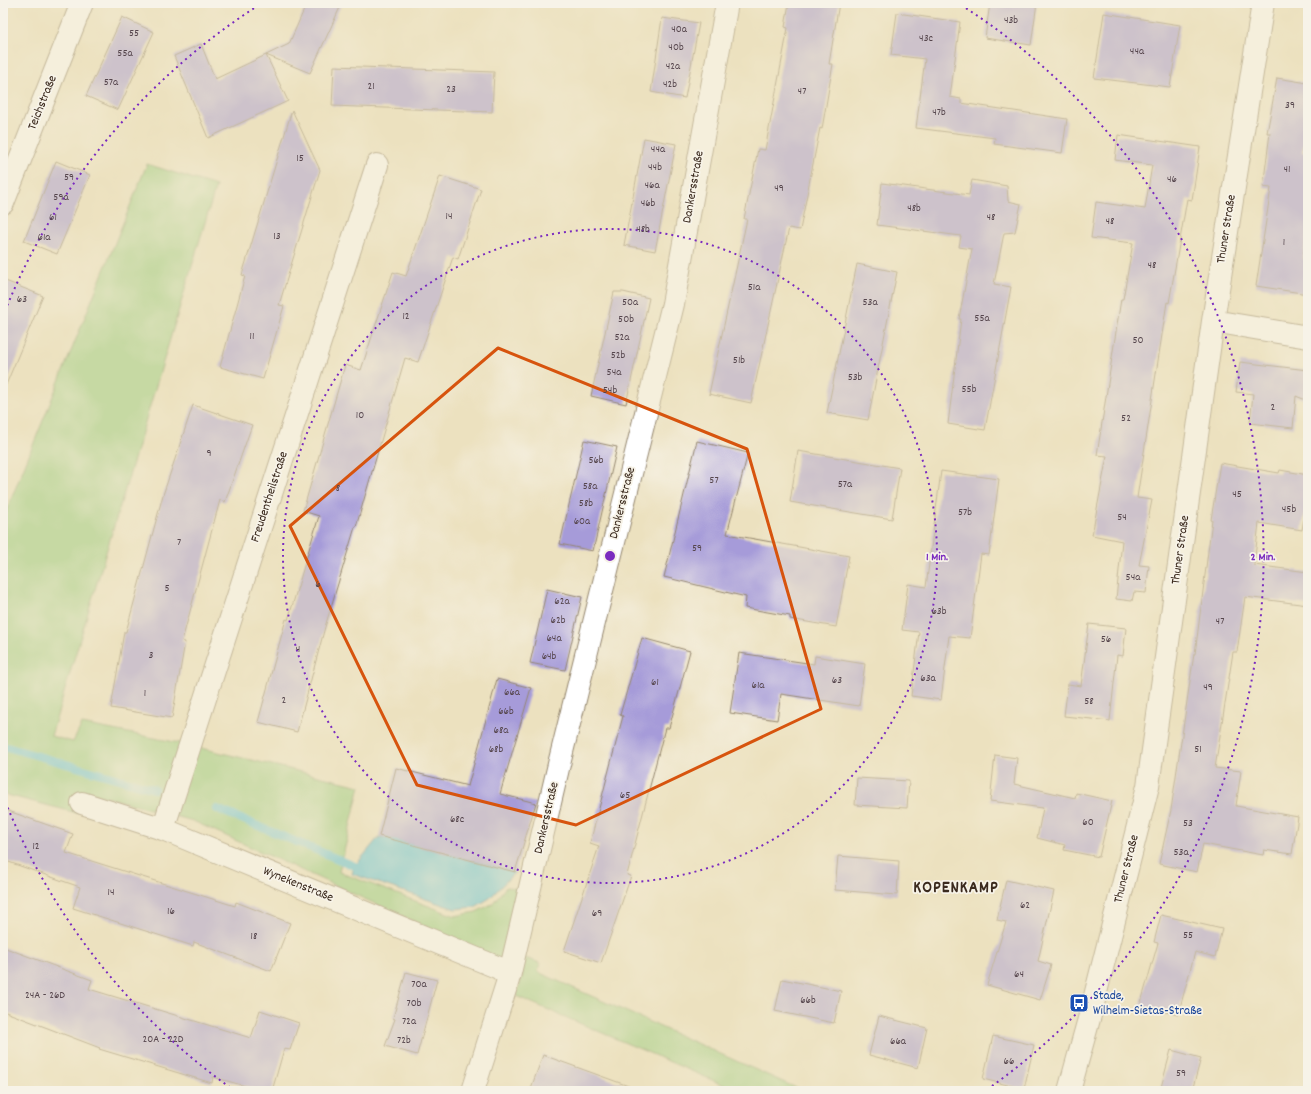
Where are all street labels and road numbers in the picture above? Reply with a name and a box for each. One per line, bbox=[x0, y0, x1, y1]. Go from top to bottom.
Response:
street label: Teichstraße bbox=[23, 73, 63, 133]
street label: Dankersstraße bbox=[678, 149, 710, 225]
street label: Thuner Straße bbox=[1212, 193, 1242, 265]
street label: Freudentheilstraße bbox=[246, 449, 294, 545]
street label: Dankersstraße bbox=[605, 465, 641, 541]
street label: Thuner Straße bbox=[1167, 514, 1195, 586]
street label: Dankersstraße bbox=[530, 780, 565, 856]
street label: Thuner Straße bbox=[1109, 833, 1145, 905]
street label: Wynekenstraße bbox=[260, 862, 336, 908]

